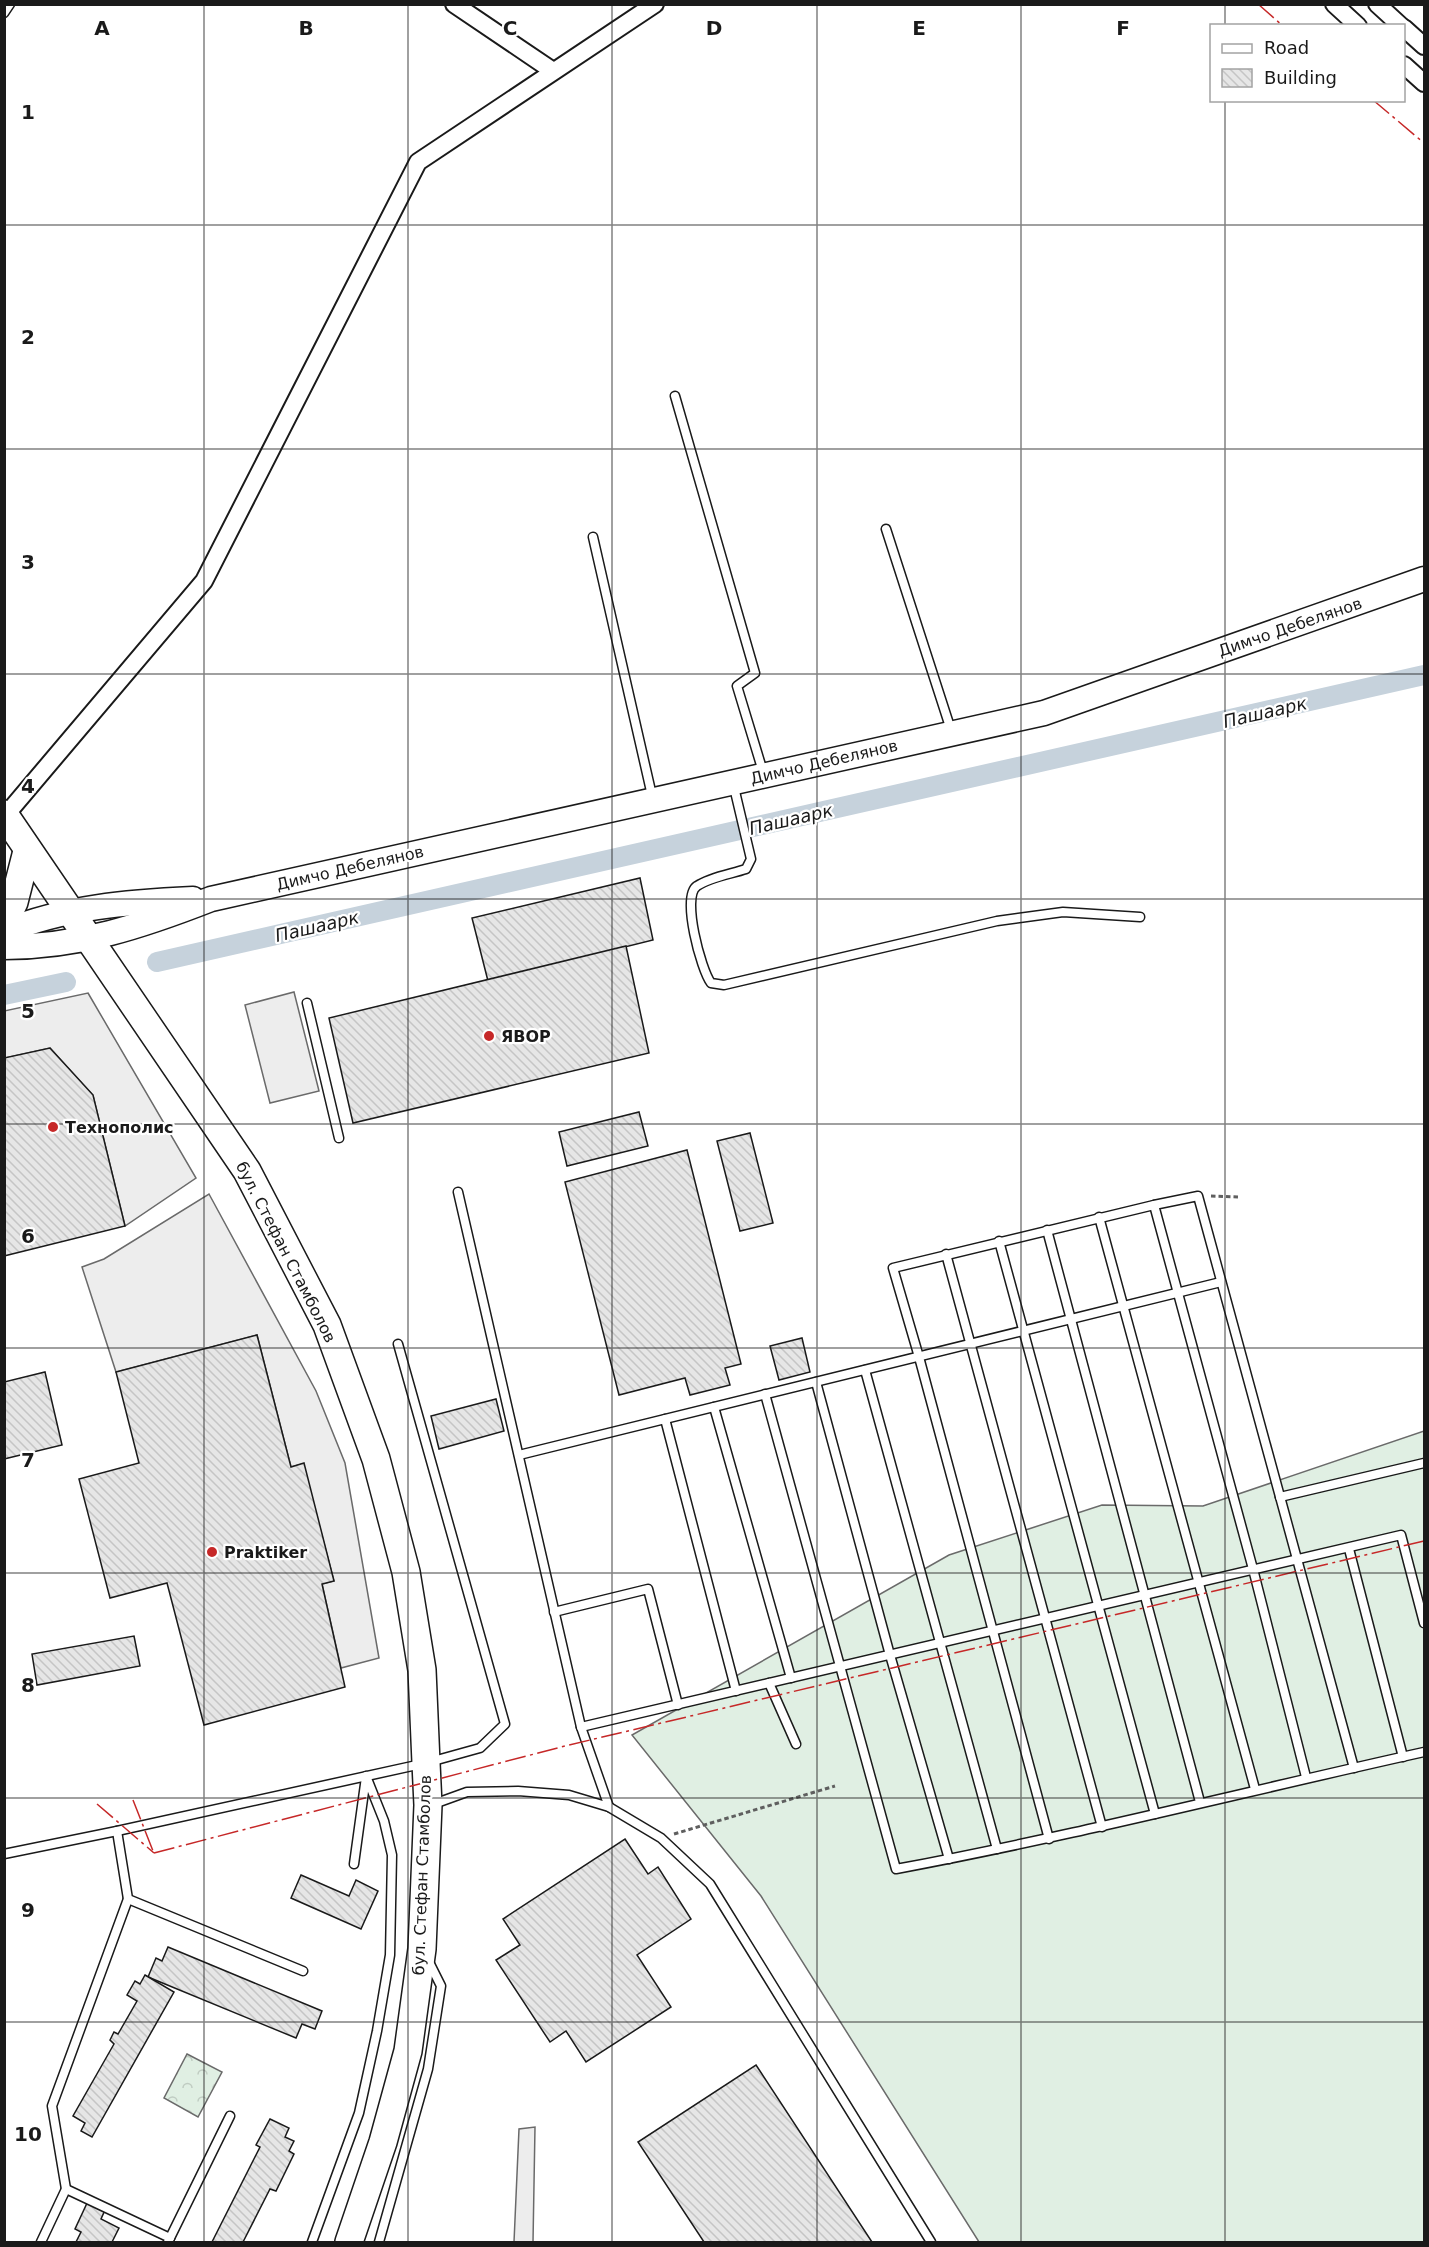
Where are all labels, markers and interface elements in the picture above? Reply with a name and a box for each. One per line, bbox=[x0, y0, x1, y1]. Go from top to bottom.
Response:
text: A bbox=[94, 16, 110, 40]
text: B bbox=[298, 16, 314, 40]
text: C bbox=[503, 16, 517, 40]
text: D bbox=[706, 16, 722, 40]
text: E bbox=[912, 16, 926, 40]
text: F bbox=[1116, 16, 1130, 40]
legend bbox=[1210, 24, 1405, 102]
text: Road bbox=[1264, 37, 1309, 58]
text: Building bbox=[1264, 67, 1337, 88]
text: 1 bbox=[21, 100, 35, 124]
text: 2 bbox=[21, 325, 35, 349]
text: 3 bbox=[21, 550, 35, 574]
street label: Димчо Дебелянов bbox=[1216, 593, 1364, 661]
water label: Пашаарк bbox=[1221, 692, 1309, 732]
street label: Димчо Дебелянов bbox=[748, 736, 900, 788]
text: 4 bbox=[21, 774, 35, 798]
water label: Пашаарк bbox=[747, 799, 835, 839]
street label: Димчо Дебелянов bbox=[274, 842, 426, 894]
water label: Пашаарк bbox=[273, 906, 361, 946]
text: 5 bbox=[21, 999, 35, 1023]
place label: ЯВОР bbox=[501, 1027, 551, 1046]
marker: ЯВОР bbox=[482, 1029, 496, 1043]
place label: Технополис bbox=[65, 1118, 174, 1137]
marker: Технополис bbox=[46, 1120, 60, 1134]
street label: бул. Стефан Стамболов bbox=[232, 1158, 340, 1346]
text: 6 bbox=[21, 1224, 35, 1248]
text: 7 bbox=[21, 1448, 35, 1472]
place label: Praktiker bbox=[224, 1543, 307, 1562]
marker: Praktiker bbox=[205, 1545, 219, 1559]
text: 8 bbox=[21, 1673, 35, 1697]
street label: бул. Стефан Стамболов bbox=[409, 1774, 435, 1976]
text: 9 bbox=[21, 1898, 35, 1922]
text: 10 bbox=[14, 2122, 42, 2146]

